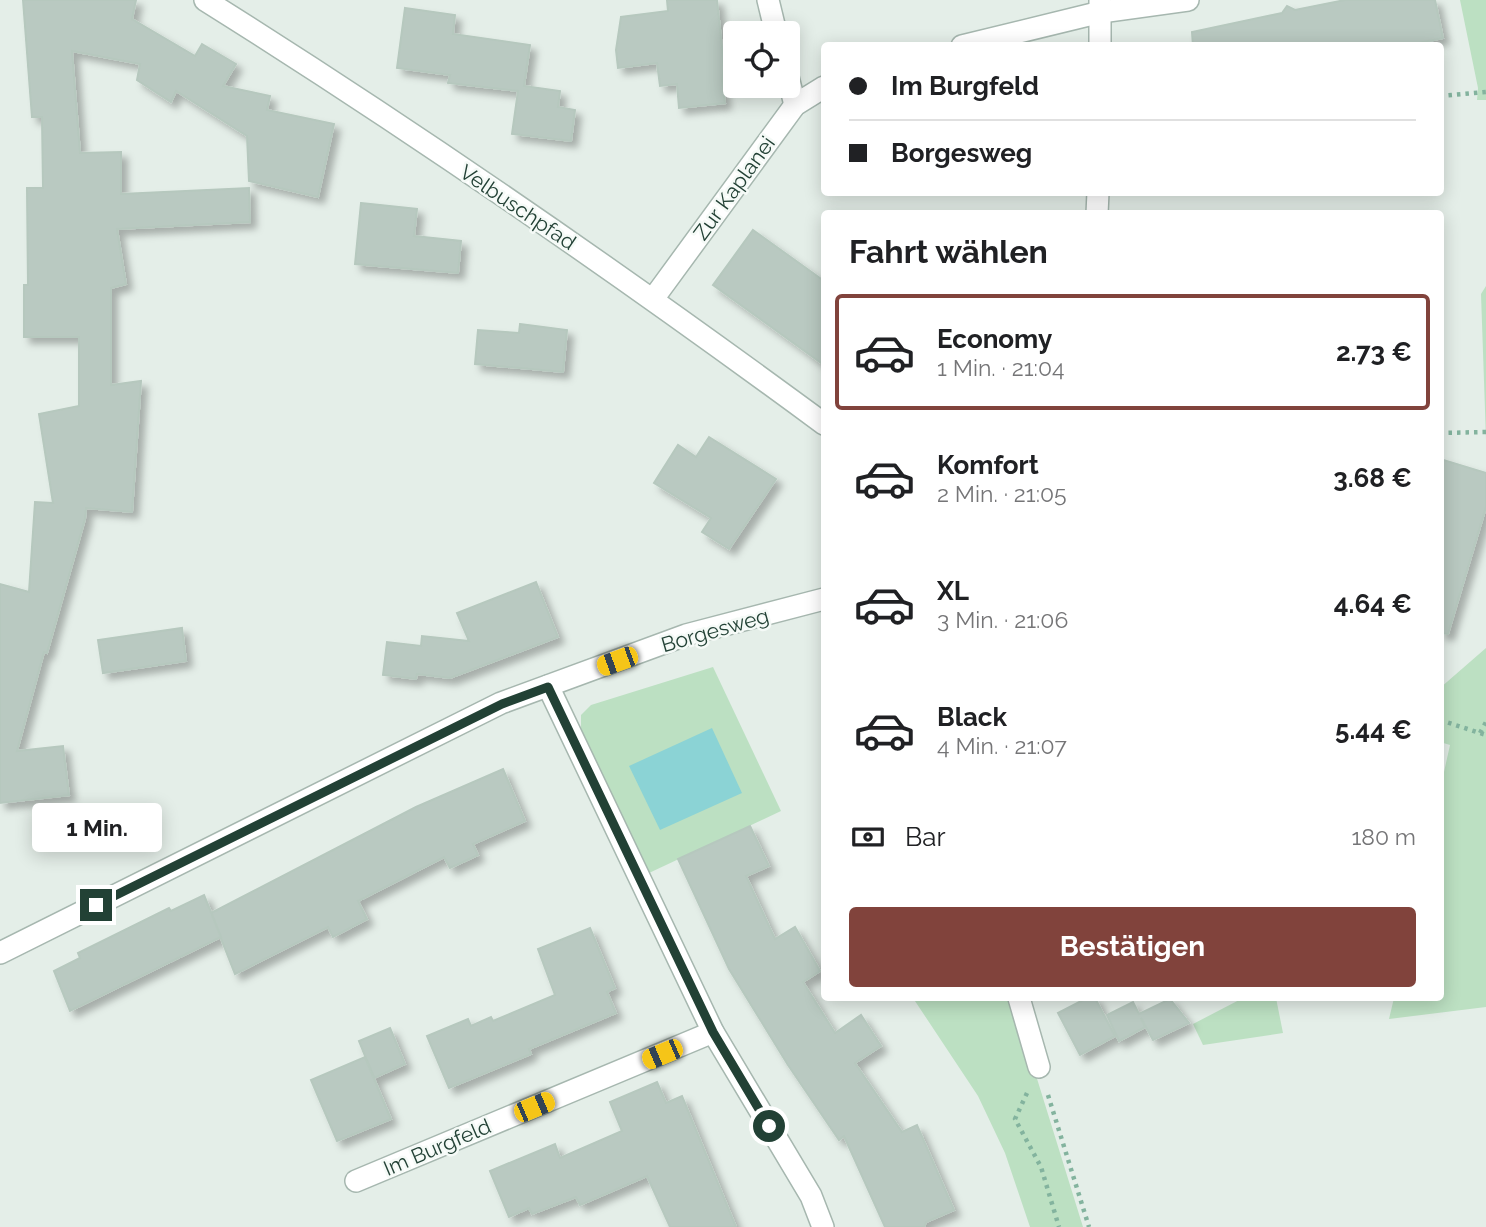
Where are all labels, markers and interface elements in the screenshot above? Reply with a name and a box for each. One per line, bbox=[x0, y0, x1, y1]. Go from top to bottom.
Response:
map controls bbox=[723, 21, 800, 98]
button: locate bbox=[723, 21, 800, 98]
text: Im Burgfeld bbox=[891, 71, 1039, 101]
street label: Zur Kaplanei bbox=[688, 131, 780, 245]
text: Borgesweg bbox=[891, 138, 1032, 168]
street label: Velbuschpfad bbox=[455, 159, 581, 255]
text: Fahrt wählen bbox=[849, 233, 1048, 270]
icon: car bbox=[853, 321, 916, 384]
text: Economy bbox=[937, 324, 1052, 354]
text: 2.73 € bbox=[1336, 337, 1412, 367]
text: 1 Min. · 21:04 bbox=[937, 354, 1065, 381]
icon: car bbox=[853, 447, 916, 510]
text: Komfort bbox=[937, 450, 1039, 480]
text: 3.68 € bbox=[1333, 463, 1412, 493]
text: 2 Min. · 21:05 bbox=[937, 480, 1067, 507]
icon: car bbox=[853, 573, 916, 636]
text: XL bbox=[937, 576, 969, 606]
text: 4.64 € bbox=[1334, 589, 1412, 619]
street label: Borgesweg bbox=[658, 603, 772, 657]
text: 3 Min. · 21:06 bbox=[937, 606, 1068, 633]
car bbox=[594, 644, 641, 678]
icon: car bbox=[853, 699, 916, 762]
text: Black bbox=[937, 702, 1007, 732]
text: 5.44 € bbox=[1335, 715, 1412, 745]
text: 4 Min. · 21:07 bbox=[937, 732, 1067, 759]
callout: 1 Min. bbox=[31, 804, 161, 852]
text: 1 Min. bbox=[66, 814, 128, 841]
icon: cash bbox=[849, 818, 887, 856]
text: Bar bbox=[905, 822, 946, 852]
text: 180 m bbox=[1351, 823, 1416, 850]
route end bbox=[80, 889, 112, 921]
button: Bestätigen bbox=[849, 907, 1416, 987]
car bbox=[639, 1036, 686, 1072]
car bbox=[511, 1089, 558, 1125]
route start bbox=[753, 1110, 785, 1142]
street label: Im Burgfeld bbox=[380, 1113, 494, 1181]

